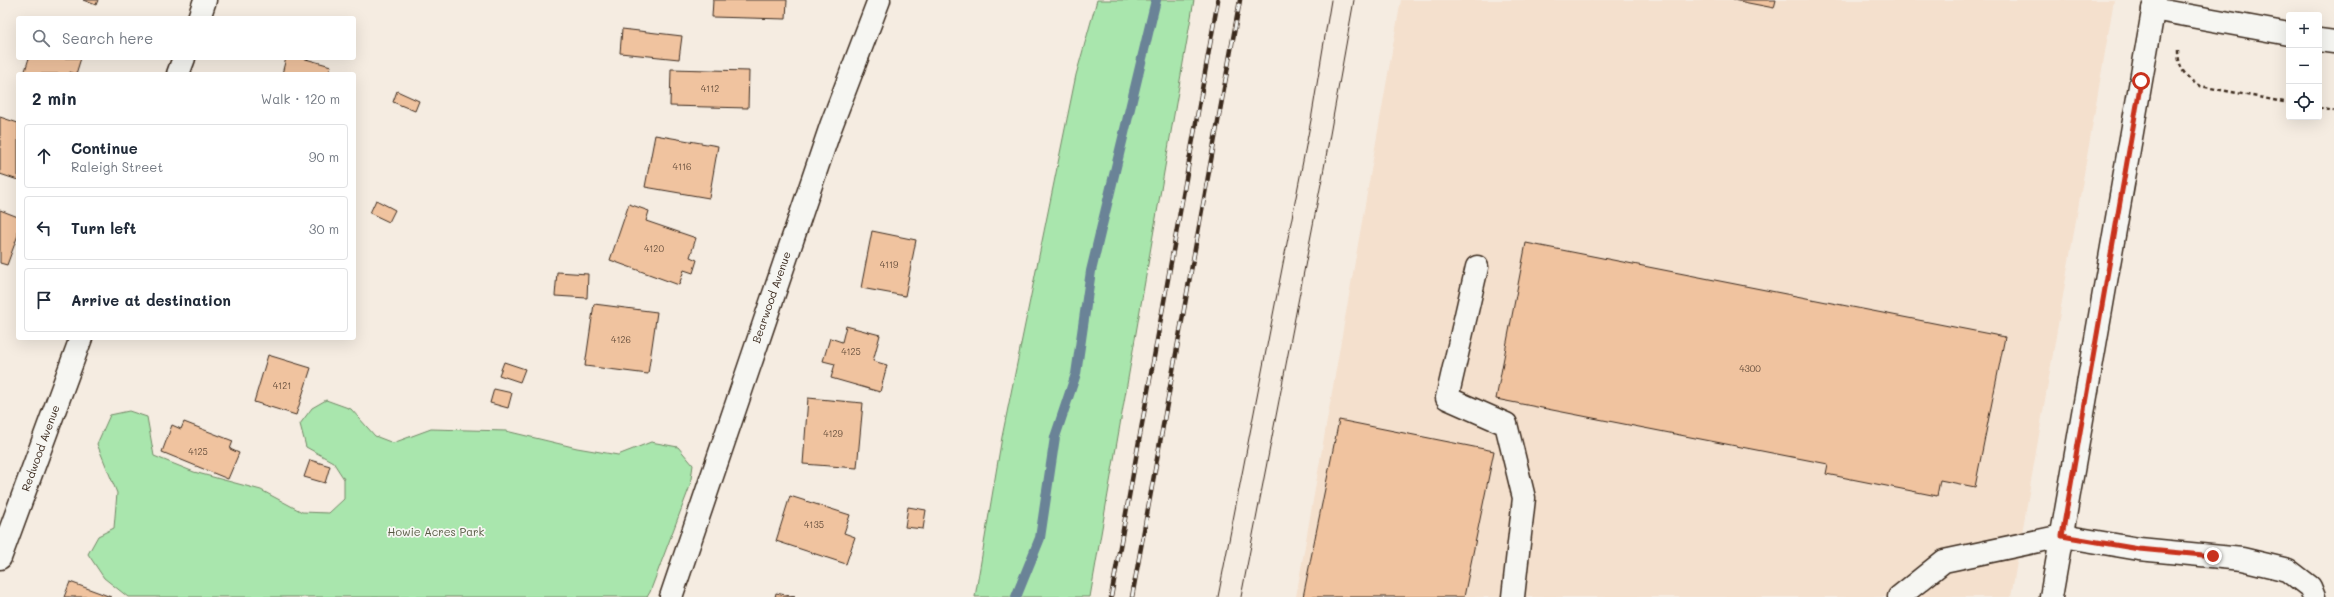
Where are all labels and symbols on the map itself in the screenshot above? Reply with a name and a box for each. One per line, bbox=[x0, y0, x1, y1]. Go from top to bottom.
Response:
route start bbox=[2132, 72, 2150, 90]
house number: 4112 bbox=[701, 83, 719, 94]
house number: 4116 bbox=[673, 161, 691, 172]
house number: 4120 bbox=[644, 243, 664, 254]
street label: Bearwood Avenue bbox=[748, 249, 794, 345]
house number: 4119 bbox=[880, 259, 899, 270]
house number: 4126 bbox=[611, 334, 631, 345]
house number: 4125 bbox=[841, 346, 861, 357]
house number: 4300 bbox=[1739, 363, 1761, 374]
house number: 4121 bbox=[273, 380, 291, 391]
street label: Redwood Avenue bbox=[17, 403, 63, 493]
house number: 4129 bbox=[823, 428, 843, 439]
house number: 4125 bbox=[188, 446, 208, 457]
house number: 4135 bbox=[804, 519, 824, 530]
park label: Howie Acres Park bbox=[388, 524, 485, 539]
route end bbox=[2204, 547, 2222, 565]

